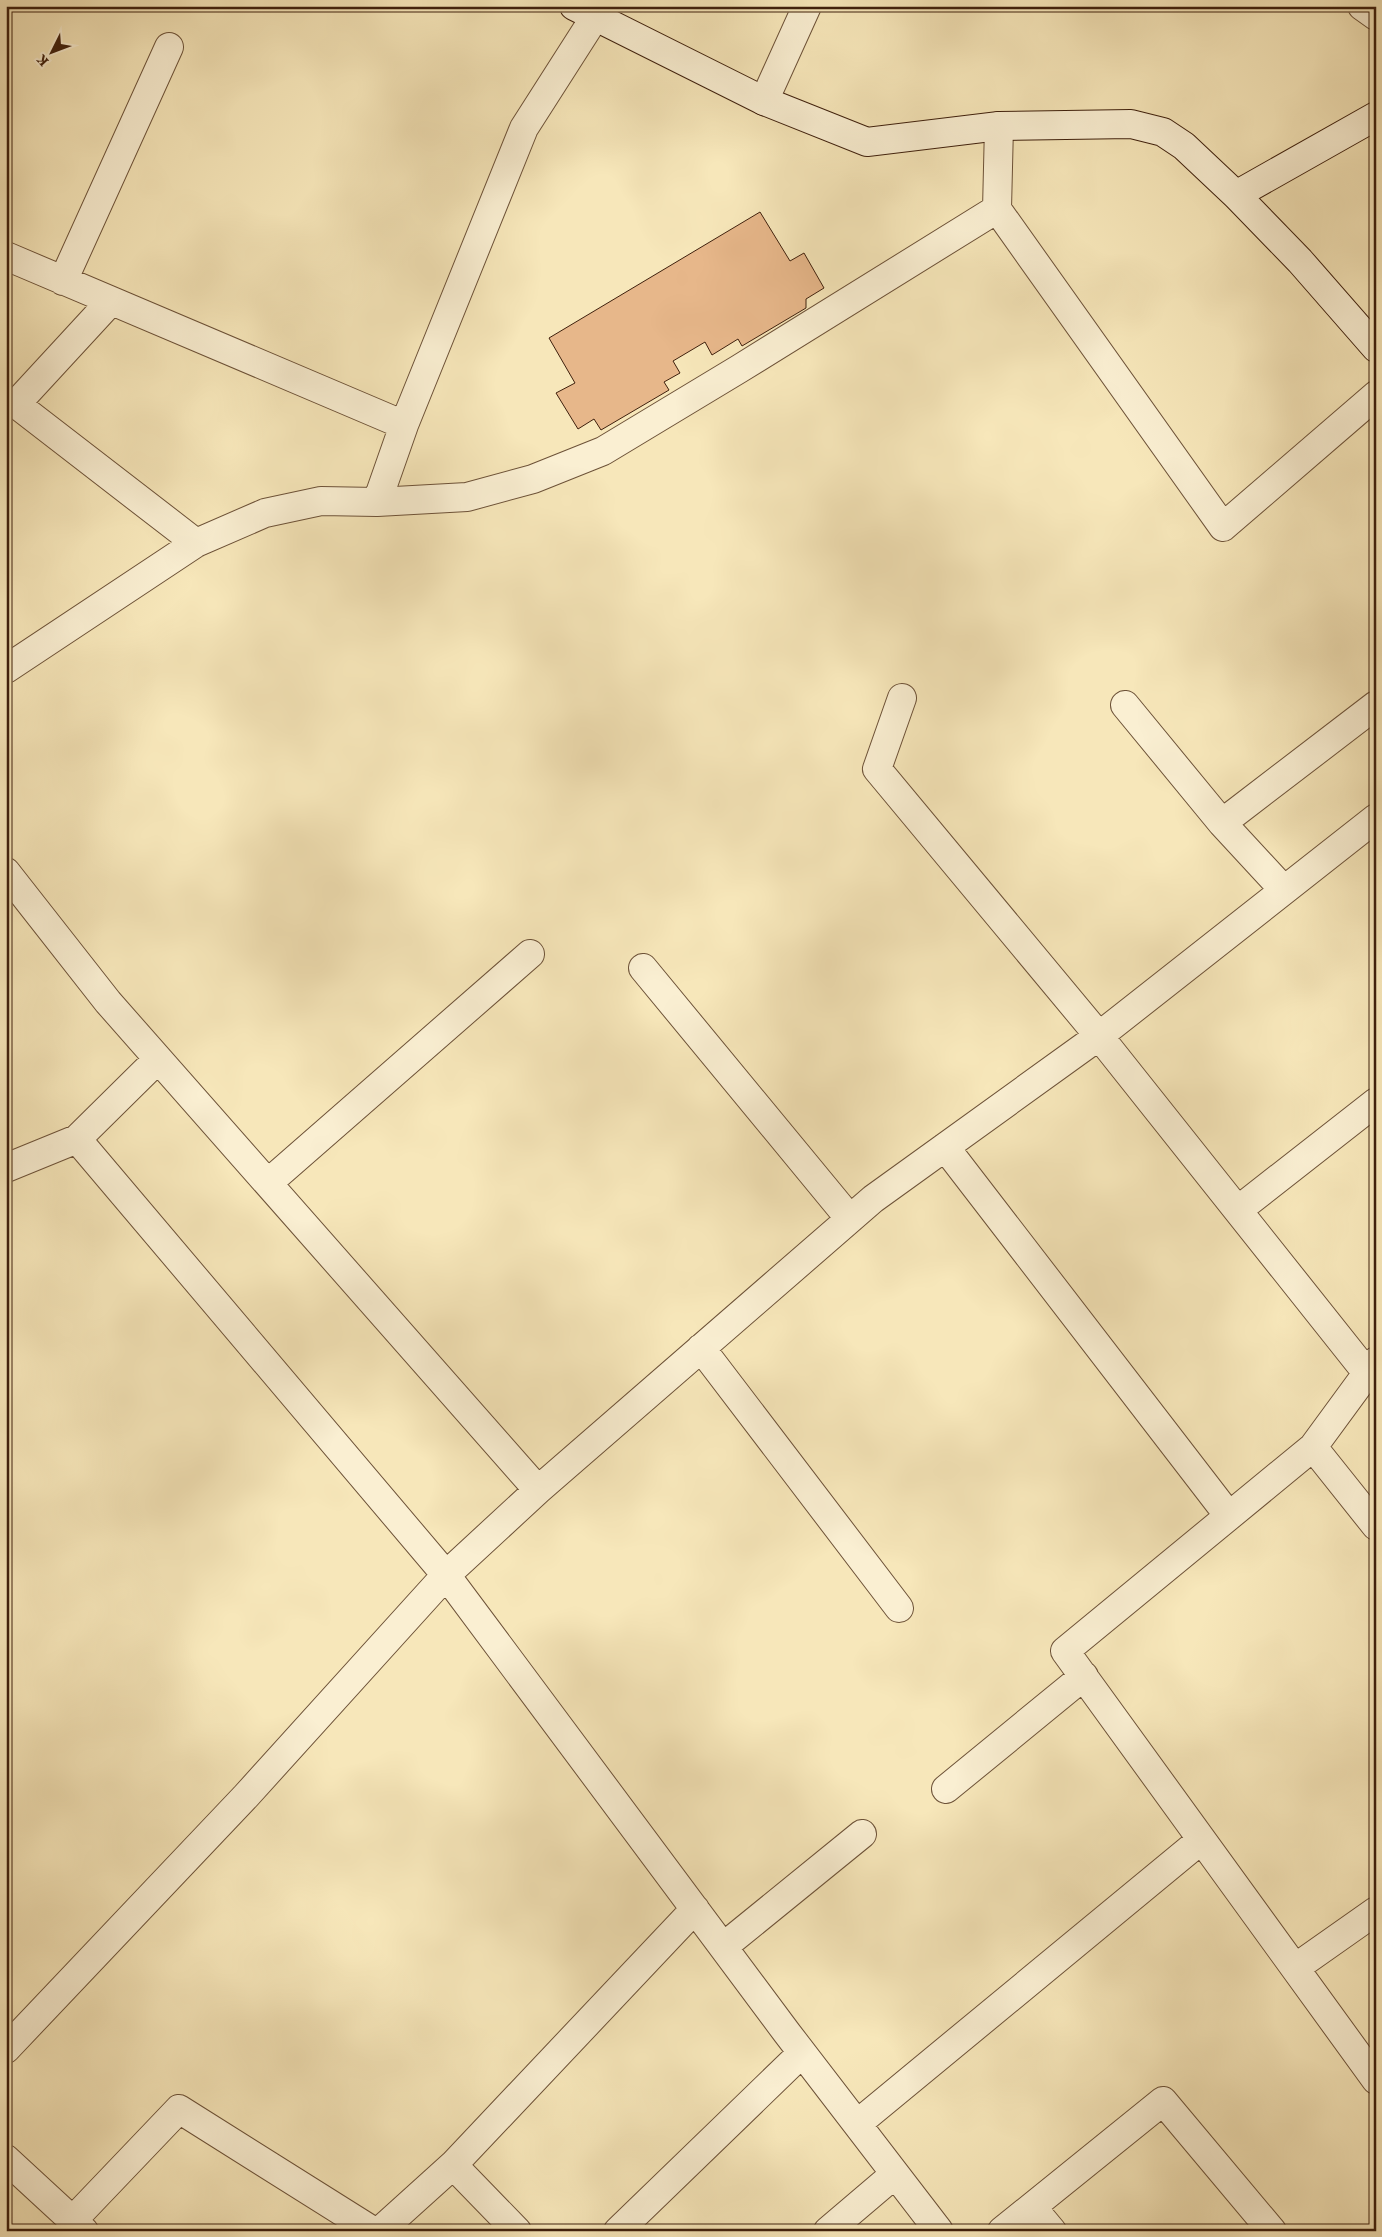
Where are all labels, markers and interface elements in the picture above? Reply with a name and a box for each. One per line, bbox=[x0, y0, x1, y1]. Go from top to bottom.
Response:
north arrow bbox=[28, 28, 78, 78]
text: K bbox=[33, 50, 54, 70]

